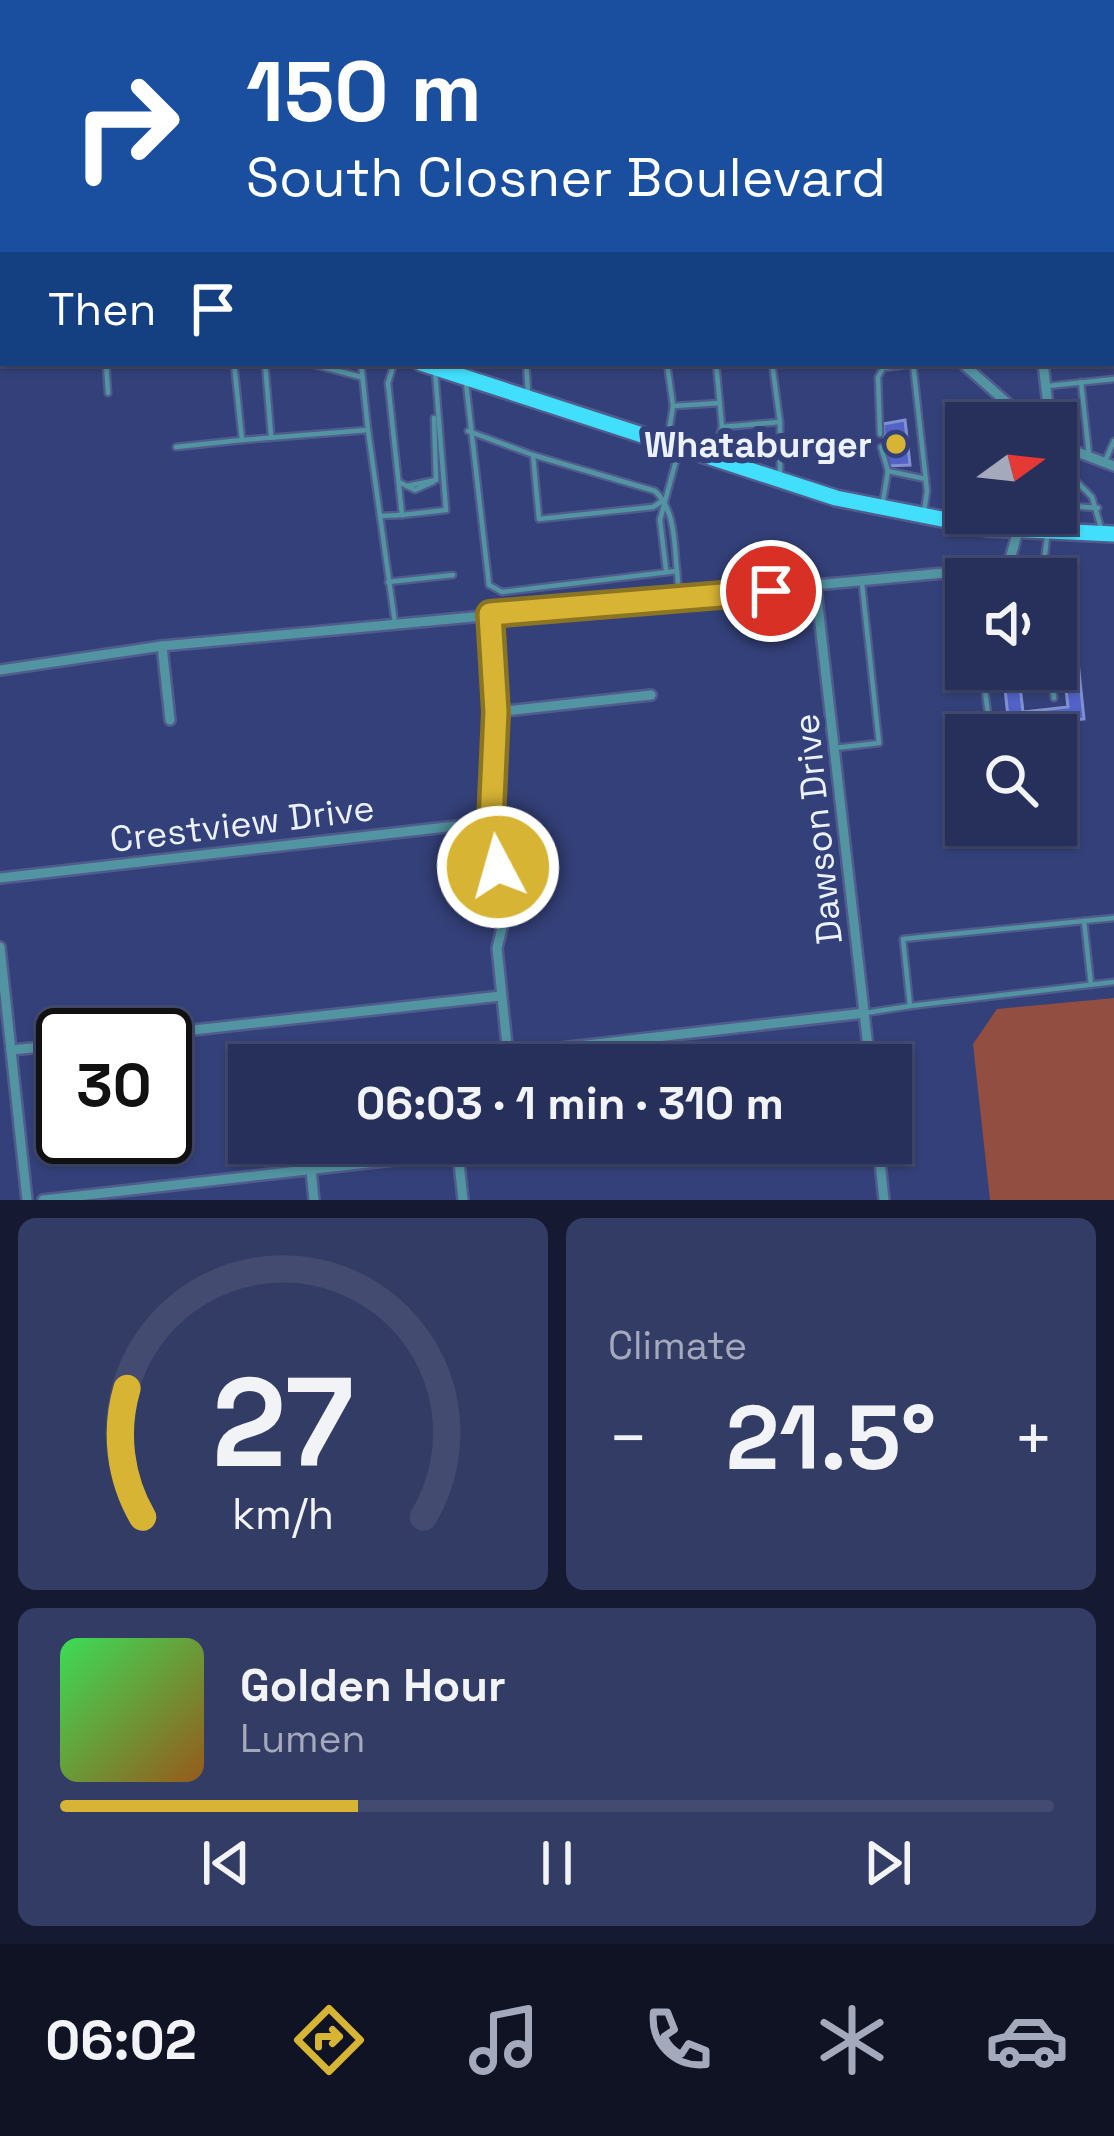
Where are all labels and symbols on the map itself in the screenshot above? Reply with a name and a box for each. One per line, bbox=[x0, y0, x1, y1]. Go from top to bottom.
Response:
north arrow bbox=[945, 402, 1077, 534]
place label: Whataburger bbox=[644, 422, 872, 468]
marker: Whataburger bbox=[883, 431, 909, 457]
pin bbox=[720, 540, 822, 642]
street label: Dawson Drive bbox=[783, 711, 853, 946]
street label: Crestview Drive bbox=[107, 785, 377, 863]
position arrow bbox=[435, 804, 561, 930]
speed limit sign: 30 bbox=[36, 1008, 192, 1164]

